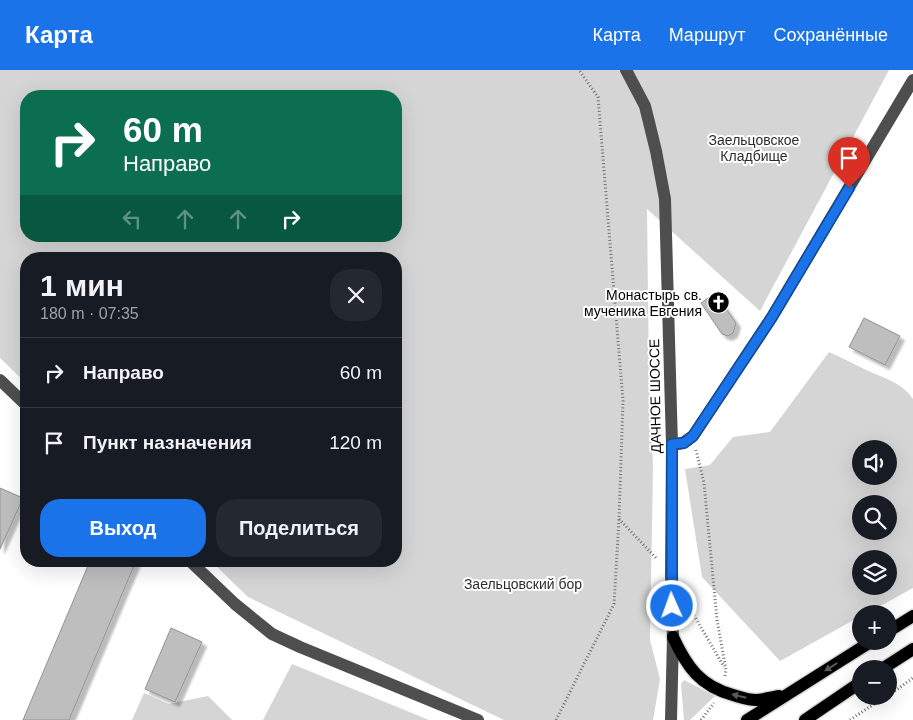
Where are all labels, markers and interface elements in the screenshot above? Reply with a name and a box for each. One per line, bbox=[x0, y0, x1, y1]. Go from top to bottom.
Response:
text: Карта bbox=[25, 21, 93, 48]
text: Карта bbox=[593, 25, 641, 45]
text: Маршрут bbox=[669, 25, 745, 45]
text: Сохранённые bbox=[773, 25, 888, 45]
icon: right bbox=[40, 110, 105, 175]
text: 60 m bbox=[123, 110, 203, 149]
park label: Заельцовское Кладбище bbox=[709, 132, 800, 164]
pin bbox=[828, 137, 870, 188]
icon: arrive bbox=[835, 144, 863, 172]
text: Направо bbox=[123, 151, 211, 176]
icon: left bbox=[118, 205, 146, 233]
icon: ahead bbox=[171, 205, 199, 233]
icon: ahead bbox=[224, 205, 252, 233]
icon: right bbox=[277, 205, 305, 233]
text: 1 мин bbox=[40, 269, 124, 302]
button: close bbox=[330, 269, 382, 321]
place label: Монастырь св. мученика Евгения bbox=[584, 287, 702, 319]
church icon: Монастырь св. мученика Евгения bbox=[706, 291, 730, 315]
text: 180 m · 07:35 bbox=[40, 305, 139, 322]
street label: ДАЧНОЕ ШОССЕ bbox=[646, 339, 664, 453]
icon: right bbox=[40, 359, 68, 387]
text: Направо bbox=[83, 362, 164, 383]
text: 60 m bbox=[340, 362, 382, 383]
icon: arrive bbox=[40, 429, 68, 457]
text: Пункт назначения bbox=[83, 432, 252, 453]
text: 120 m bbox=[329, 432, 382, 453]
map controls bbox=[852, 440, 897, 705]
button: sound bbox=[852, 440, 897, 485]
button: search bbox=[852, 495, 897, 540]
button: Выход bbox=[40, 499, 206, 557]
button: Поделиться bbox=[216, 499, 382, 557]
button: layers bbox=[852, 550, 897, 595]
park label: Заельцовский бор bbox=[464, 576, 582, 592]
position arrow bbox=[645, 579, 697, 631]
button: + bbox=[852, 605, 897, 650]
button: − bbox=[852, 660, 897, 705]
one-way arrow bbox=[824, 662, 837, 671]
one-way arrow bbox=[731, 692, 746, 700]

